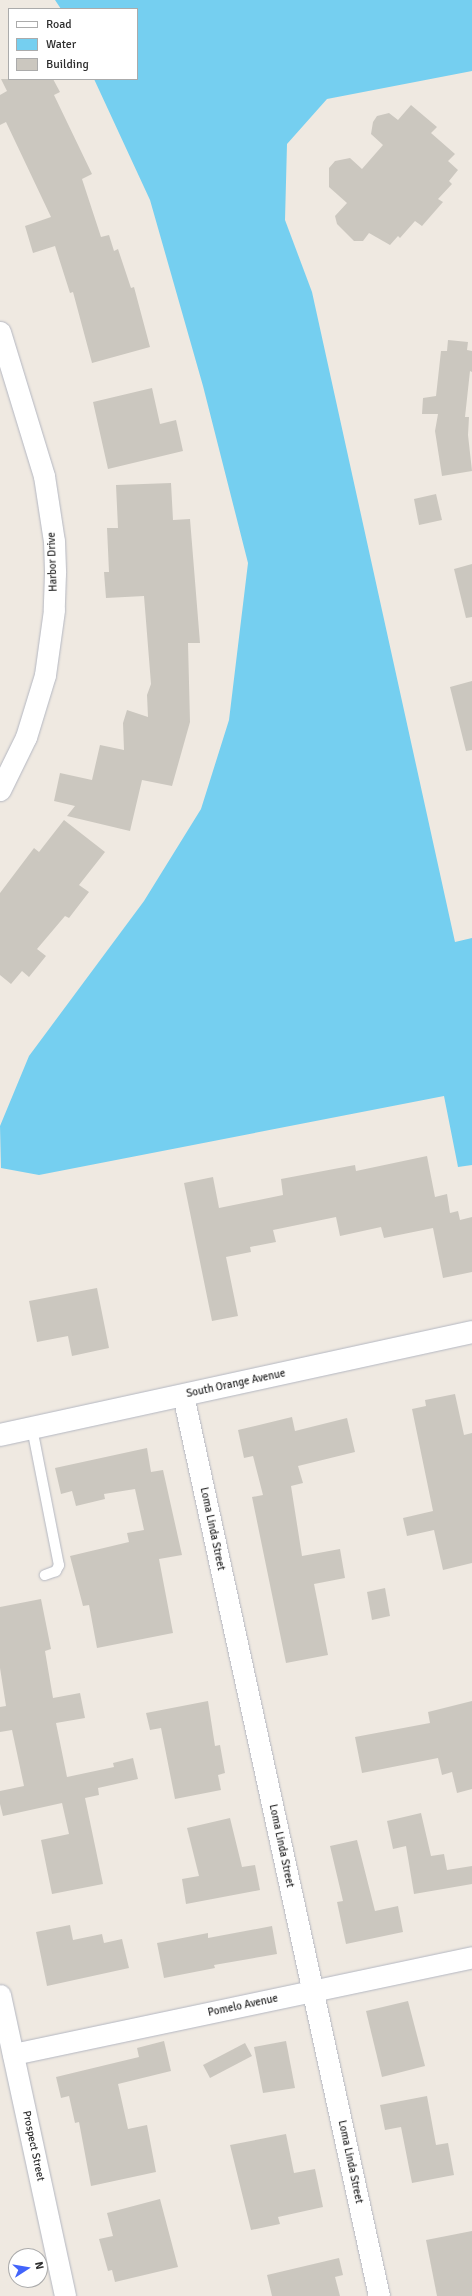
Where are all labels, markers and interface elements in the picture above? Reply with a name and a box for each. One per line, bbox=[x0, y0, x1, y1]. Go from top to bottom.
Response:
legend bbox=[8, 8, 138, 80]
text: Road bbox=[46, 17, 72, 32]
text: Water bbox=[46, 37, 76, 52]
text: Building bbox=[46, 57, 89, 72]
street label: Harbor Drive bbox=[45, 532, 61, 592]
street label: South Orange Avenue bbox=[185, 1367, 287, 1401]
street label: Loma Linda Street bbox=[197, 1486, 227, 1572]
street label: Loma Linda Street bbox=[266, 1803, 296, 1889]
street label: Pomelo Avenue bbox=[207, 1992, 279, 2020]
street label: Prospect Street bbox=[19, 2109, 47, 2183]
street label: Loma Linda Street bbox=[335, 2119, 365, 2205]
north arrow bbox=[8, 2248, 48, 2288]
text: N bbox=[32, 2261, 46, 2271]

